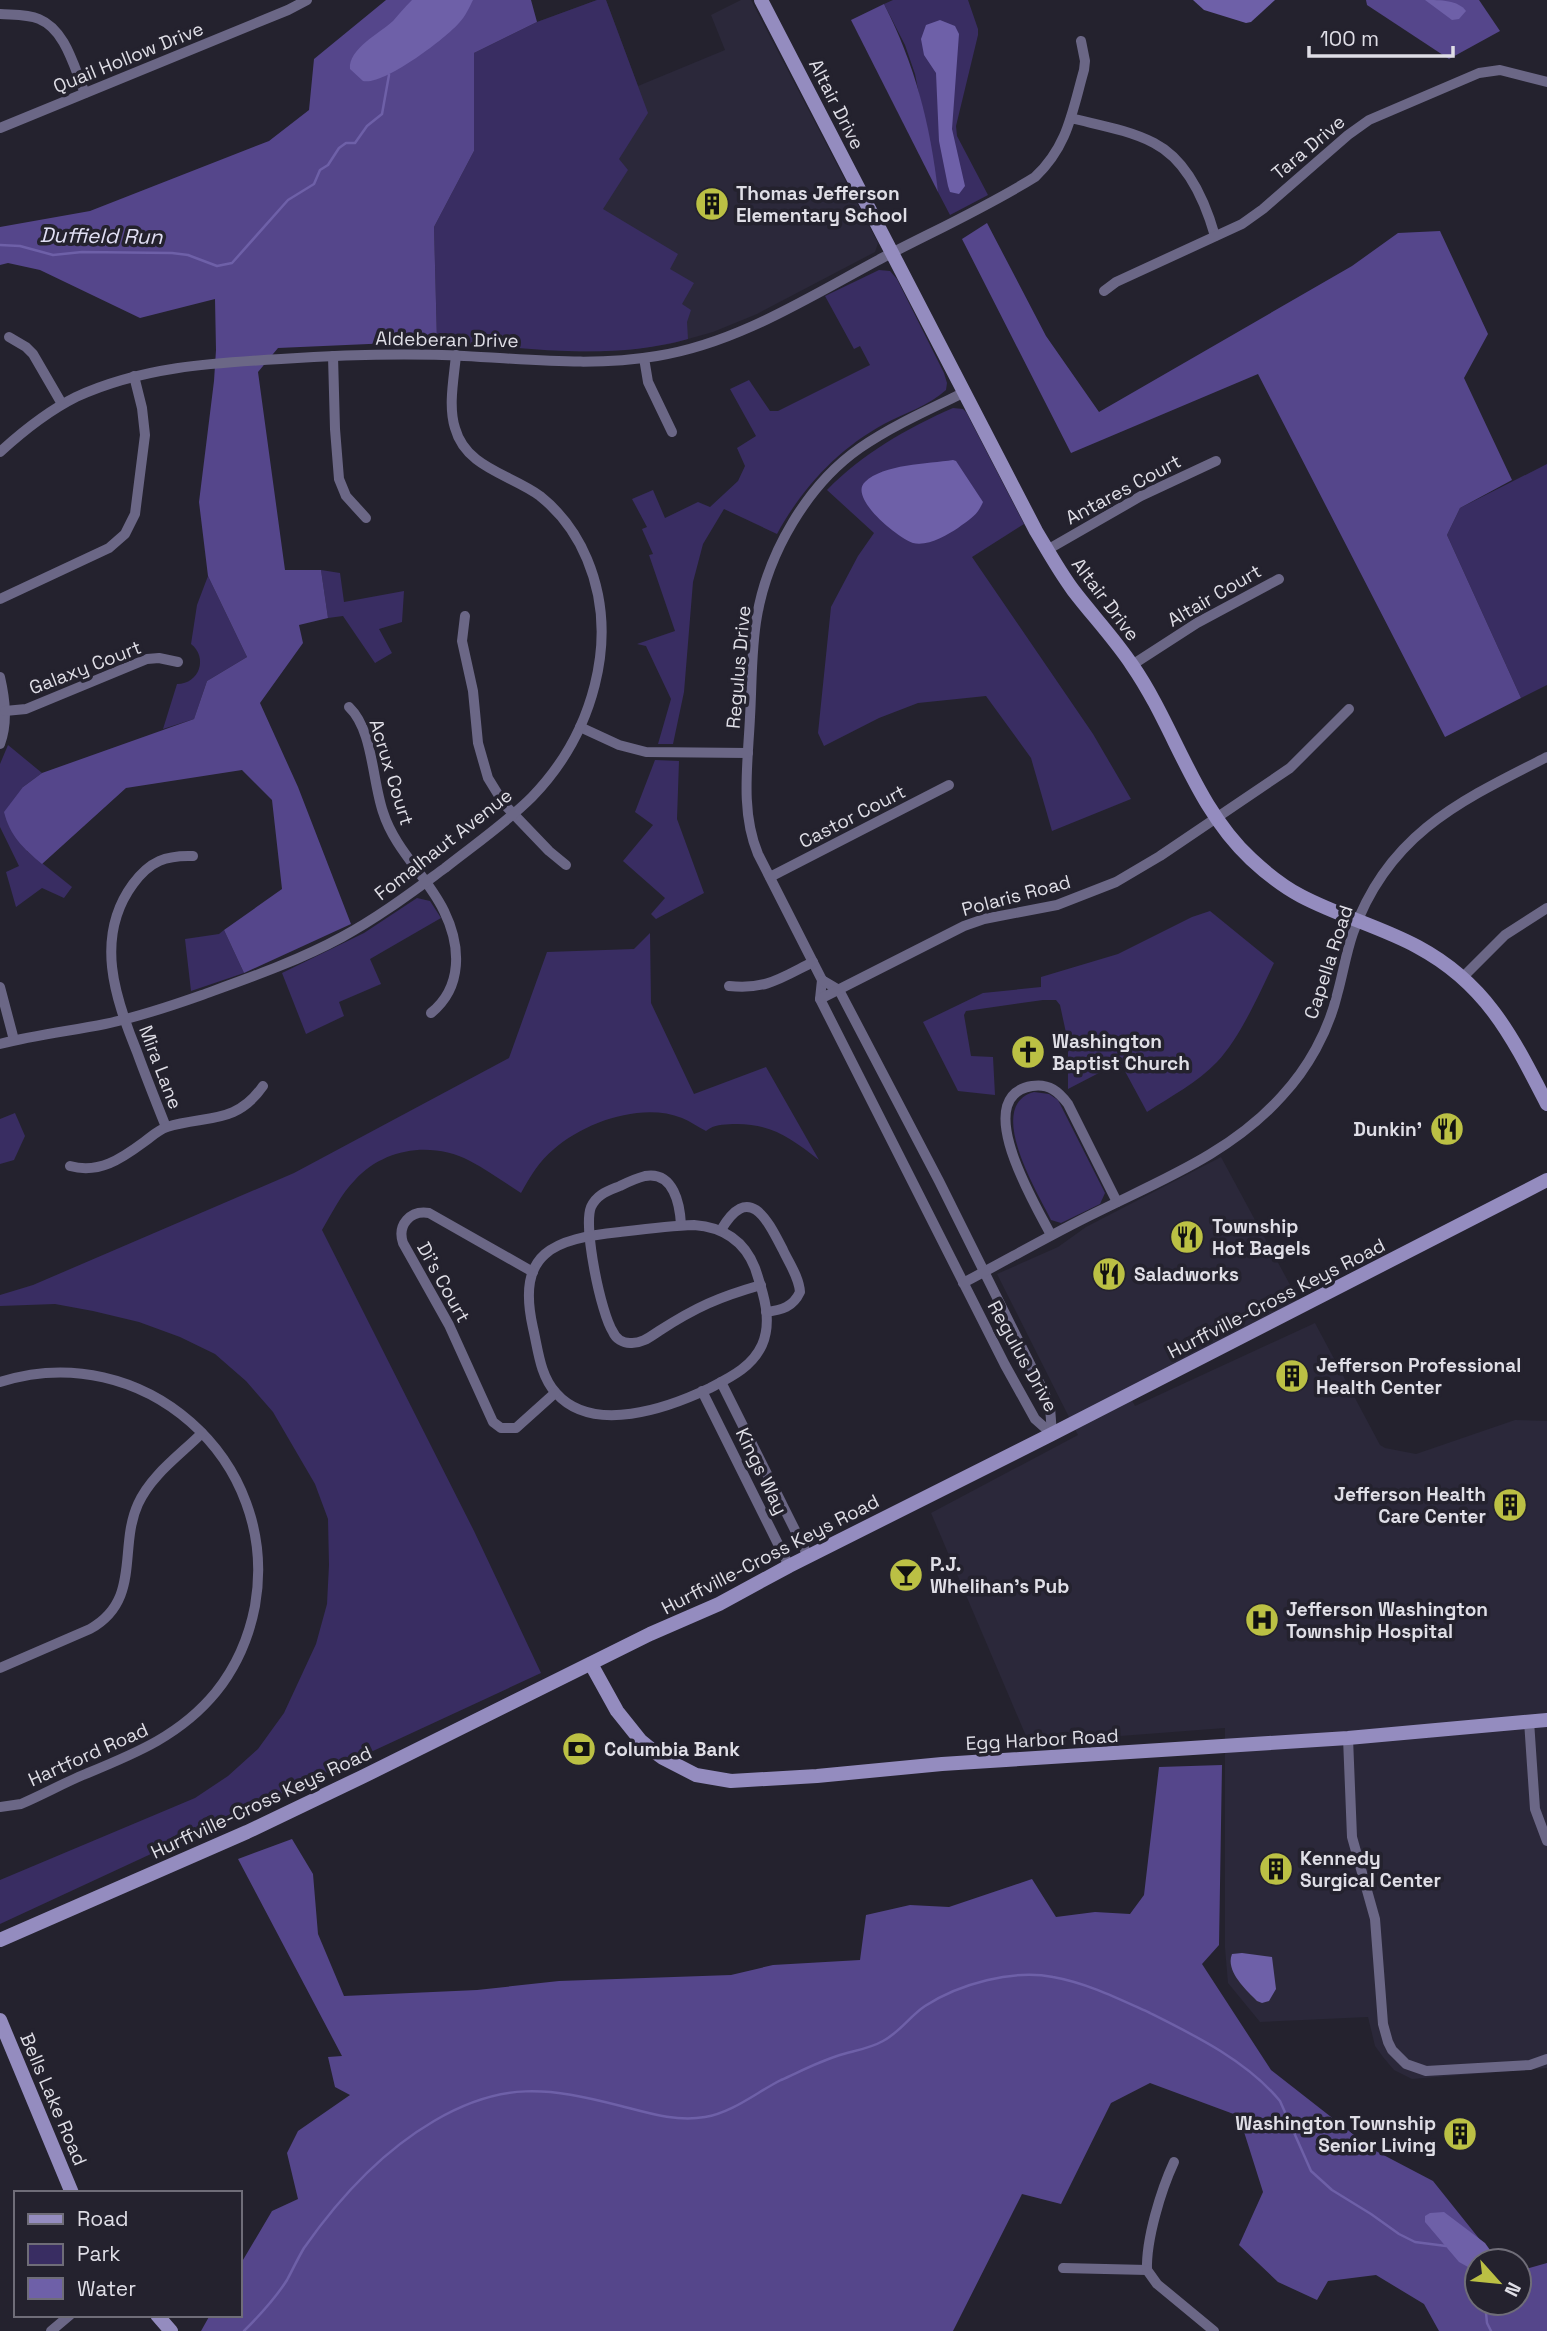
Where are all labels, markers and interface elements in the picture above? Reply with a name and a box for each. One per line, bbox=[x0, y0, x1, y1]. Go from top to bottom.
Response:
scale bar bbox=[1309, 14, 1452, 58]
street label: Quail Hollow Drive bbox=[49, 16, 207, 99]
text: 100 m bbox=[1320, 25, 1379, 52]
street label: Altair Drive bbox=[803, 55, 870, 154]
street label: Tara Drive bbox=[1266, 109, 1350, 185]
place label: Thomas Jefferson Elementary School bbox=[736, 181, 908, 228]
building icon: Thomas Jefferson Elementary School bbox=[693, 185, 731, 223]
water label: Duffield Run bbox=[39, 221, 164, 250]
street label: Aldeberan Drive bbox=[375, 326, 519, 353]
street label: Antares Court bbox=[1061, 448, 1185, 530]
street label: Altair Drive bbox=[1066, 552, 1145, 646]
street label: Altair Court bbox=[1163, 559, 1266, 632]
street label: Regulus Drive bbox=[721, 604, 756, 730]
street label: Galaxy Court bbox=[25, 635, 145, 700]
street label: Acrux Court bbox=[364, 716, 420, 828]
street label: Castor Court bbox=[795, 779, 910, 854]
street label: Fomalhaut Avenue bbox=[369, 783, 517, 906]
street label: Polaris Road bbox=[959, 869, 1073, 922]
street label: Capella Road bbox=[1298, 902, 1359, 1022]
street label: Mira Lane bbox=[133, 1022, 188, 1113]
place label: Washington Baptist Church bbox=[1052, 1029, 1190, 1076]
church icon: Washington Baptist Church bbox=[1009, 1033, 1047, 1071]
restaurant icon: Dunkin' bbox=[1428, 1110, 1466, 1148]
place label: Dunkin' bbox=[1353, 1117, 1422, 1142]
place label: Township Hot Bagels bbox=[1212, 1214, 1311, 1261]
restaurant icon: Township Hot Bagels bbox=[1168, 1218, 1206, 1256]
street label: Hurffville-Cross Keys Road bbox=[1163, 1233, 1389, 1364]
street label: Di's Court bbox=[411, 1238, 476, 1327]
restaurant icon: Saladworks bbox=[1090, 1255, 1128, 1293]
place label: Saladworks bbox=[1134, 1262, 1239, 1287]
street label: Regulus Drive bbox=[982, 1296, 1063, 1416]
place label: Jefferson Professional Health Center bbox=[1316, 1353, 1521, 1400]
building icon: Jefferson Professional Health Center bbox=[1273, 1357, 1311, 1395]
street label: Kings Way bbox=[730, 1424, 793, 1519]
place label: Jefferson Health Care Center bbox=[1334, 1482, 1486, 1529]
building icon: Jefferson Health Care Center bbox=[1491, 1486, 1529, 1524]
street label: Hurffville-Cross Keys Road bbox=[657, 1489, 883, 1620]
place label: P.J. Whelihan's Pub bbox=[930, 1552, 1069, 1599]
bar icon: P.J. Whelihan's Pub bbox=[887, 1556, 925, 1594]
place label: Jefferson Washington Township Hospital bbox=[1286, 1597, 1488, 1644]
hospital icon: Jefferson Washington Township Hospital bbox=[1243, 1601, 1281, 1639]
street label: Hartford Road bbox=[24, 1717, 152, 1792]
street label: Egg Harbor Road bbox=[965, 1723, 1119, 1756]
bank icon: Columbia Bank bbox=[560, 1730, 598, 1768]
place label: Columbia Bank bbox=[604, 1737, 740, 1762]
street label: Hurffville-Cross Keys Road bbox=[147, 1740, 376, 1865]
place label: Kennedy Surgical Center bbox=[1300, 1846, 1441, 1893]
building icon: Kennedy Surgical Center bbox=[1257, 1850, 1295, 1888]
street label: Bells Lake Road bbox=[14, 2029, 93, 2169]
place label: Washington Township Senior Living bbox=[1235, 2111, 1436, 2158]
building icon: Washington Township Senior Living bbox=[1441, 2115, 1479, 2153]
legend bbox=[14, 2191, 242, 2317]
text: Road bbox=[77, 2205, 129, 2232]
text: Park bbox=[77, 2240, 121, 2267]
north arrow bbox=[1463, 2247, 1533, 2317]
text: Water bbox=[77, 2275, 136, 2302]
text: N bbox=[1499, 2278, 1527, 2301]

